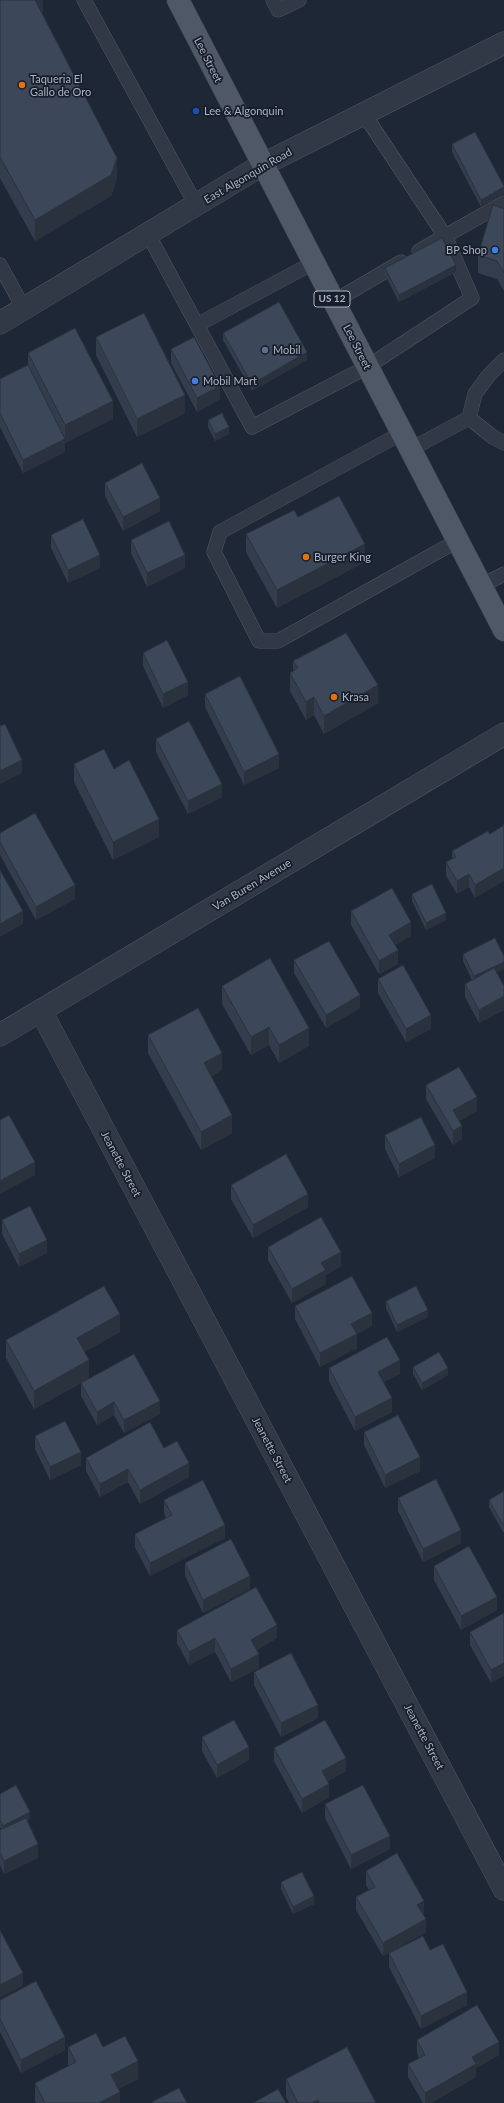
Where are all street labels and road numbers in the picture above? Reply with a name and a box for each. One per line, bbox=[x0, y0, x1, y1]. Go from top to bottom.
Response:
street label: Lee Street bbox=[191, 35, 225, 85]
street label: East Algonquin Road bbox=[202, 145, 294, 207]
road number: US 12 bbox=[314, 291, 350, 307]
street label: Lee Street bbox=[340, 322, 374, 372]
street label: Van Buren Avenue bbox=[210, 856, 294, 914]
street label: Jeanette Street bbox=[98, 1129, 144, 1199]
street label: Jeanette Street bbox=[249, 1415, 295, 1485]
street label: Jeanette Street bbox=[401, 1702, 447, 1772]

